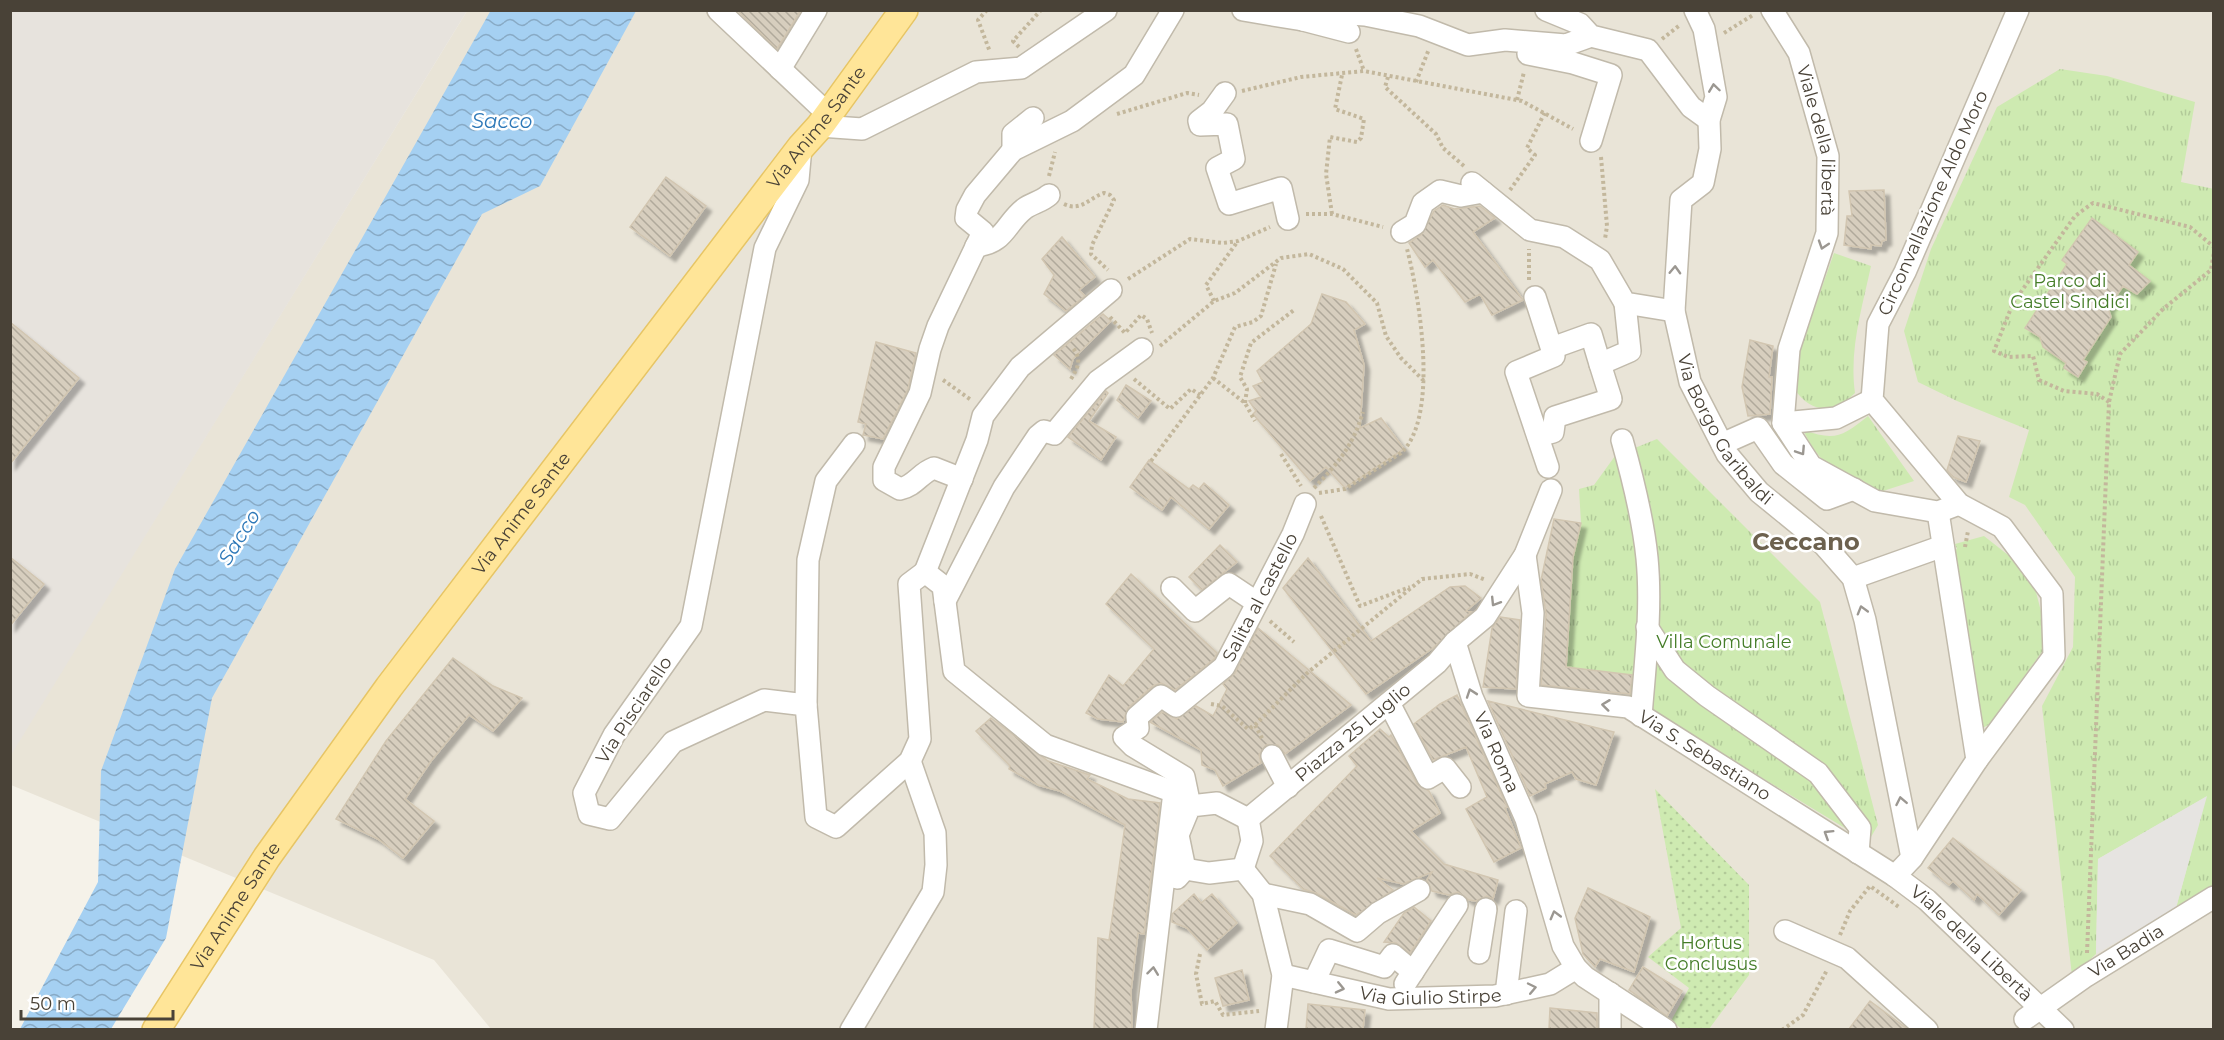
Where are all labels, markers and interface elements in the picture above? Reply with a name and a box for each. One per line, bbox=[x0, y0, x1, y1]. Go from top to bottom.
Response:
street label: Via Anime Sante bbox=[762, 62, 871, 193]
street label: Viale della libertà bbox=[1792, 63, 1839, 216]
one-way arrow bbox=[1709, 83, 1721, 93]
street label: Circonvallazione Aldo Moro bbox=[1873, 87, 1993, 319]
water label: Sacco bbox=[472, 109, 532, 133]
one-way arrow bbox=[1818, 239, 1830, 250]
one-way arrow bbox=[1669, 265, 1682, 274]
park label: Parco di Castel Sindici bbox=[2010, 270, 2130, 313]
street label: Via Borgo Garibaldi bbox=[1673, 352, 1777, 510]
one-way arrow bbox=[1794, 444, 1805, 455]
street label: Via Anime Sante bbox=[467, 448, 575, 579]
water label: Sacco bbox=[213, 505, 265, 569]
district label: Ceccano bbox=[1752, 527, 1860, 556]
street label: Salita al castello bbox=[1218, 529, 1303, 665]
one-way arrow bbox=[1490, 596, 1502, 606]
one-way arrow bbox=[1857, 605, 1869, 616]
park label: Villa Comunale bbox=[1656, 631, 1792, 653]
street label: Via Pisciarello bbox=[591, 652, 677, 768]
street label: Piazza 25 Luglio bbox=[1291, 678, 1415, 786]
one-way arrow bbox=[1466, 688, 1478, 699]
one-way arrow bbox=[1602, 699, 1611, 712]
street label: Via S. Sebastiano bbox=[1634, 706, 1775, 806]
street label: Via Roma bbox=[1469, 708, 1524, 796]
one-way arrow bbox=[1895, 796, 1908, 806]
one-way arrow bbox=[1823, 830, 1834, 841]
street label: Via Anime Sante bbox=[186, 838, 285, 975]
street label: Viale della Libertà bbox=[1906, 880, 2037, 1006]
one-way arrow bbox=[1550, 910, 1562, 920]
street label: Via Badia bbox=[2085, 920, 2168, 983]
park label: Hortus Conclusus bbox=[1665, 932, 1757, 975]
one-way arrow bbox=[1146, 967, 1159, 976]
one-way arrow bbox=[1334, 981, 1344, 994]
street label: Via Giulio Stirpe bbox=[1357, 982, 1504, 1010]
one-way arrow bbox=[1527, 982, 1537, 995]
scale bar bbox=[21, 983, 172, 1021]
text: 50 m bbox=[30, 993, 76, 1015]

